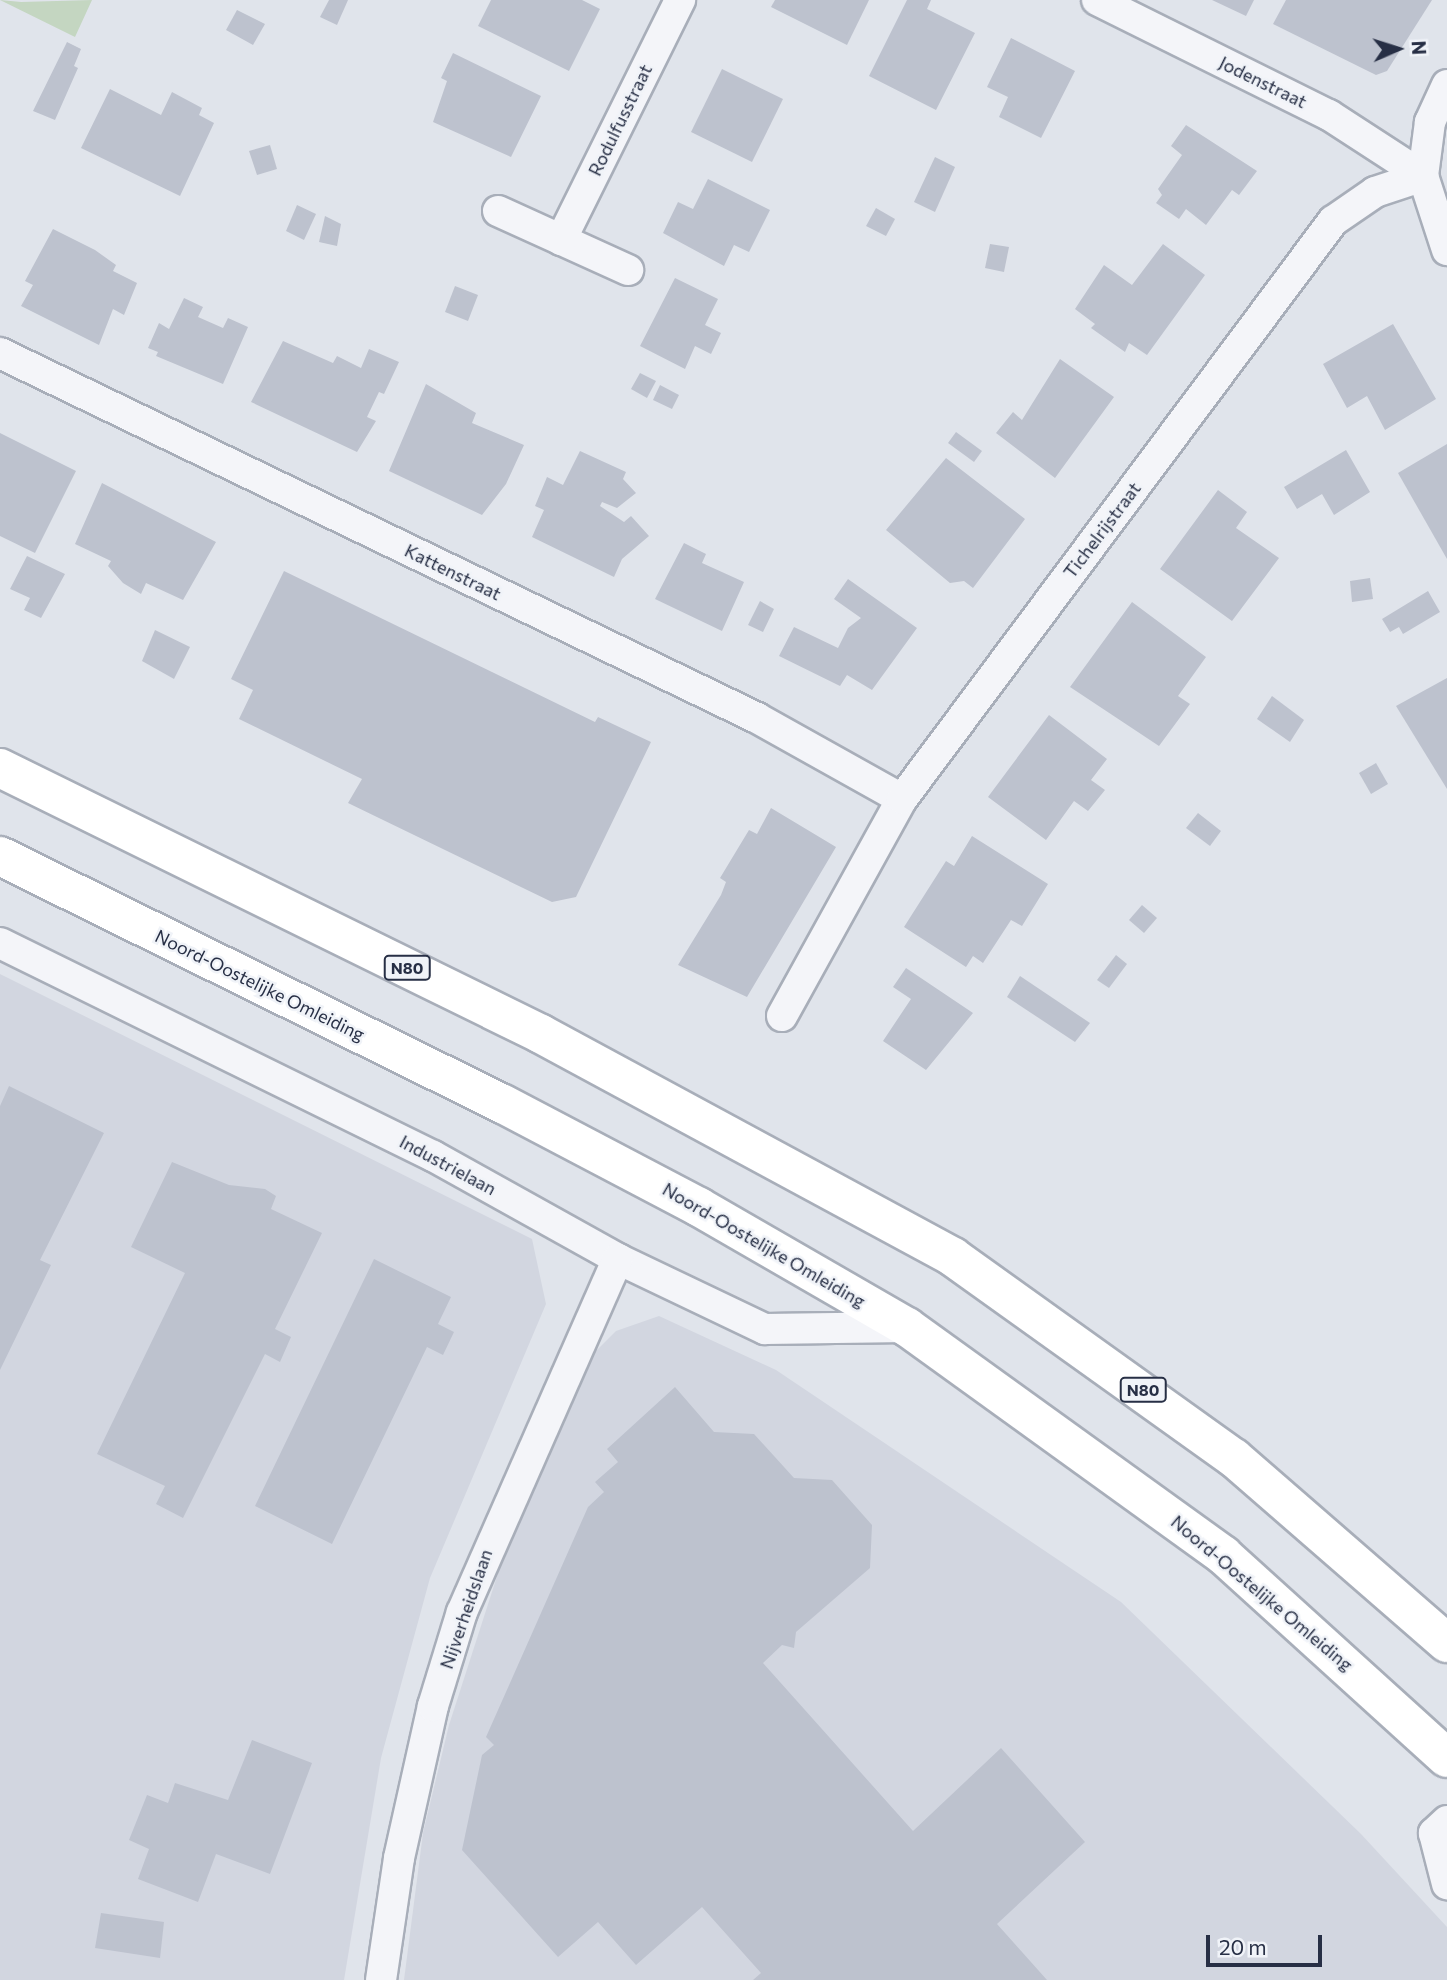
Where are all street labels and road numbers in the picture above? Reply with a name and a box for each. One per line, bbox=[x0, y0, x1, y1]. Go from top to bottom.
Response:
street label: Jodenstraat bbox=[1216, 51, 1310, 113]
street label: Rodulfusstraat bbox=[584, 61, 656, 179]
street label: Tichelrijstraat bbox=[1059, 478, 1145, 582]
street label: Kattenstraat bbox=[401, 539, 505, 605]
street label: Noord-Oostelijke Omleiding bbox=[152, 925, 368, 1045]
road number: N80 bbox=[382, 956, 432, 980]
street label: Industrielaan bbox=[396, 1131, 500, 1199]
street label: Noord-Oostelijke Omleiding bbox=[659, 1178, 869, 1312]
road number: N80 bbox=[1118, 1378, 1168, 1402]
street label: Noord-Oostelijke Omleiding bbox=[1167, 1511, 1357, 1675]
street label: Nijverheidslaan bbox=[435, 1546, 497, 1672]

